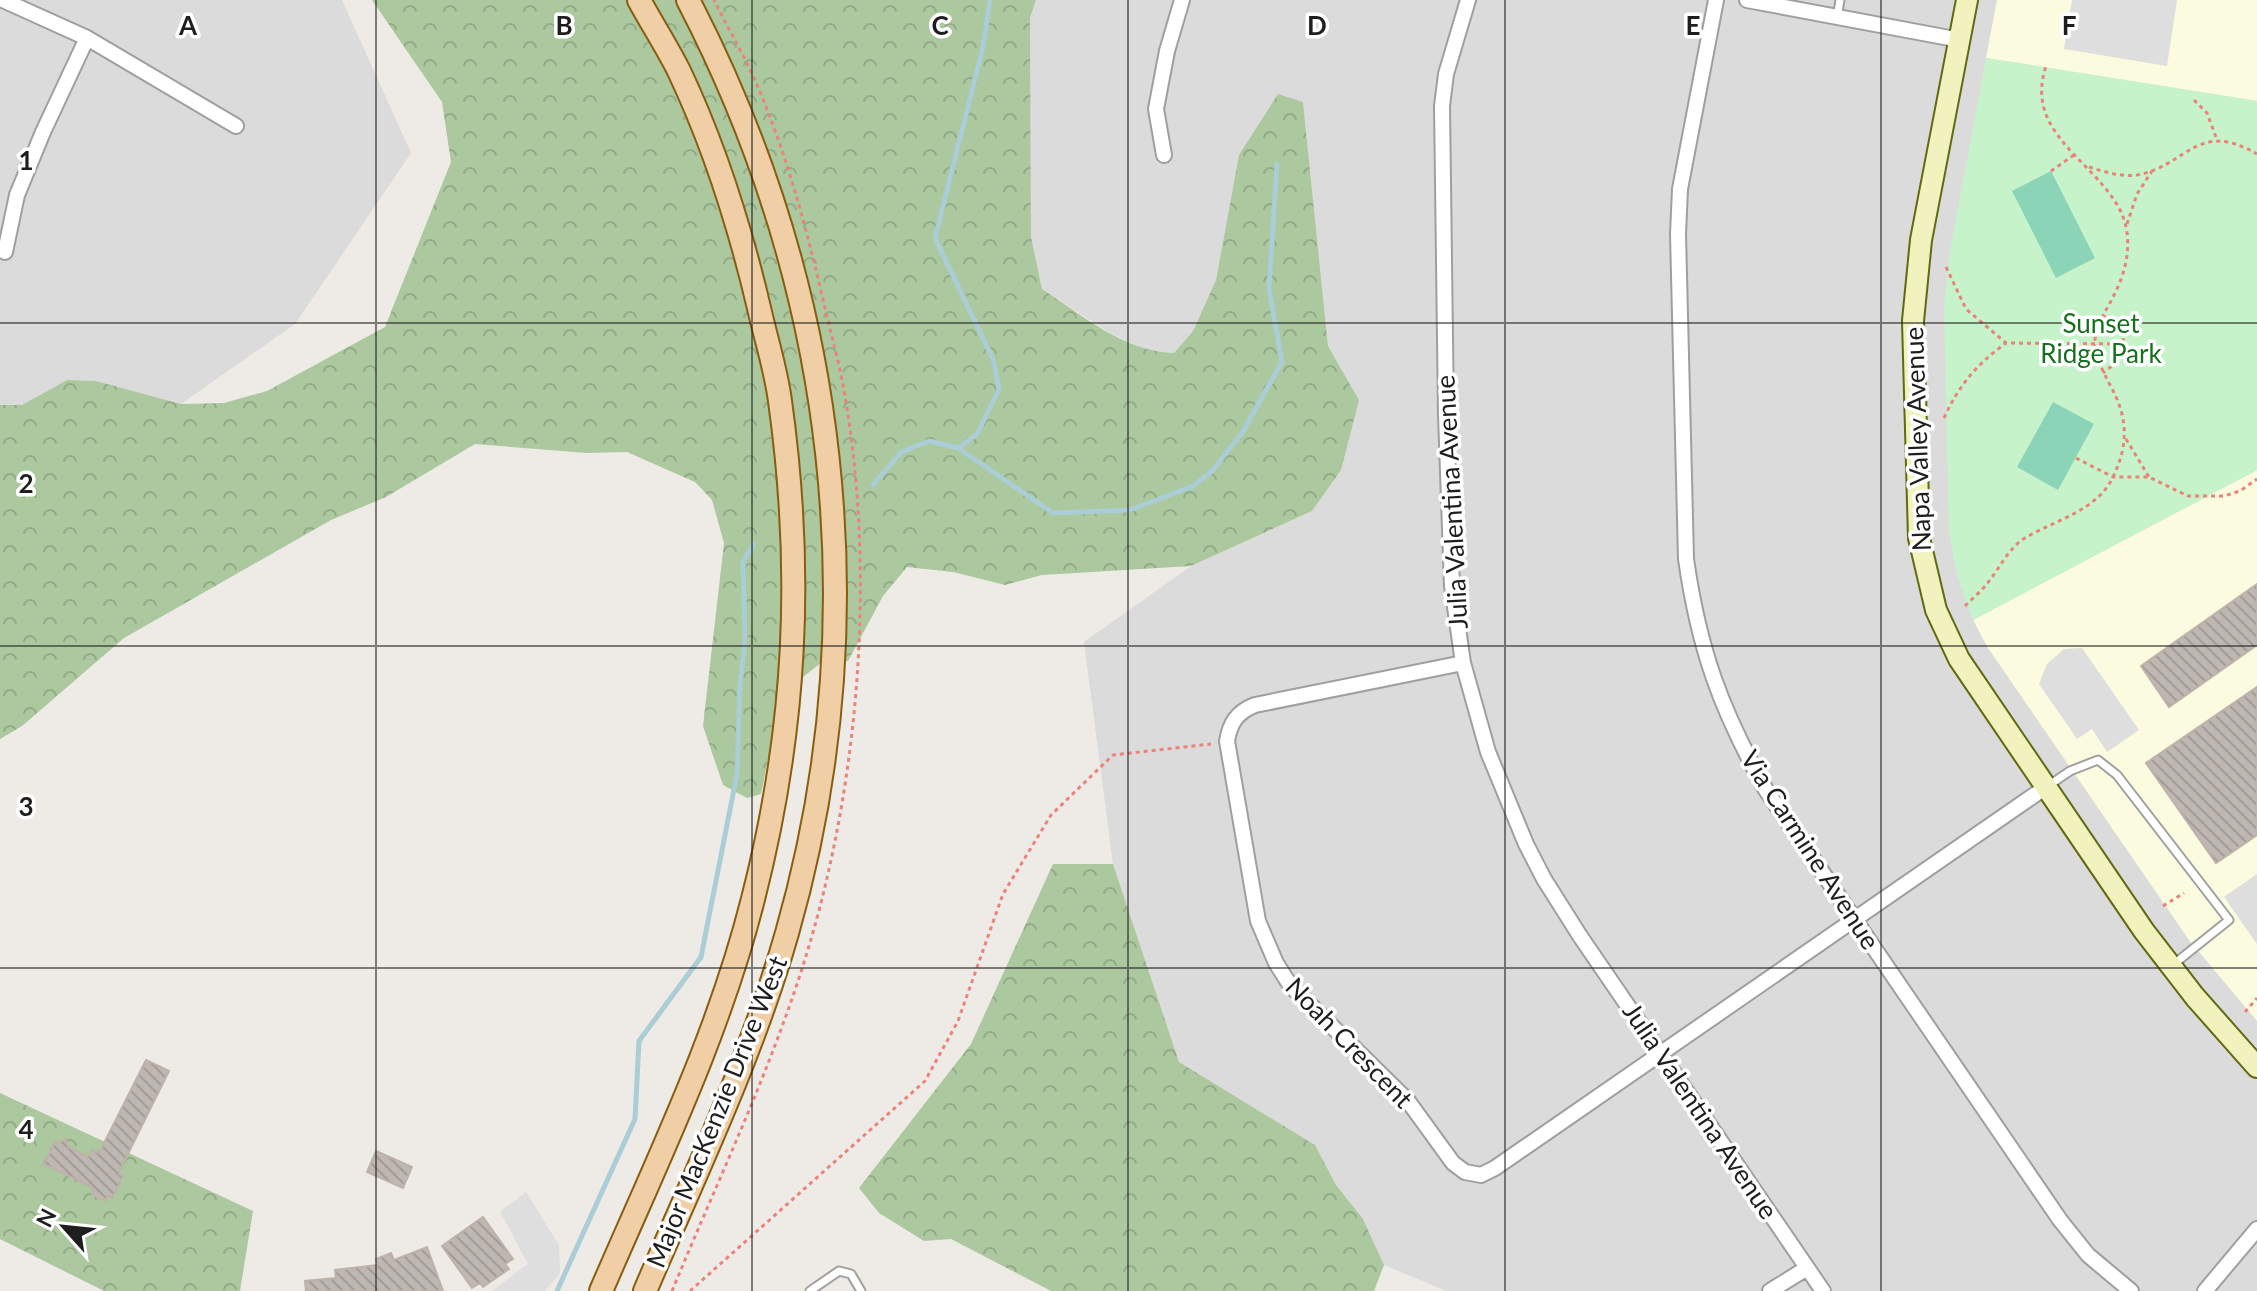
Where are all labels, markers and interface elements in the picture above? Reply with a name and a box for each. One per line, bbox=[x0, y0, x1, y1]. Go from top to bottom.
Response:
text: A bbox=[178, 9, 198, 41]
text: B bbox=[555, 9, 573, 41]
text: C bbox=[931, 9, 949, 41]
text: D bbox=[1307, 9, 1327, 41]
text: E bbox=[1686, 9, 1700, 41]
text: F bbox=[2062, 9, 2076, 41]
text: 1 bbox=[18, 144, 34, 176]
park label: Sunset Ridge Park bbox=[2040, 307, 2162, 369]
street label: Napa Valley Avenue bbox=[1897, 326, 1937, 552]
street label: Julia Valentina Avenue bbox=[1428, 374, 1474, 630]
text: 2 bbox=[18, 467, 34, 499]
street label: Via Carmine Avenue bbox=[1735, 744, 1887, 955]
text: 3 bbox=[18, 790, 34, 822]
street label: Major MacKenzie Drive West bbox=[639, 951, 794, 1272]
street label: Noah Crescent bbox=[1279, 970, 1420, 1115]
street label: Julia Valentina Avenue bbox=[1616, 996, 1785, 1225]
text: 4 bbox=[18, 1113, 34, 1145]
north arrow bbox=[24, 1187, 104, 1267]
text: N bbox=[30, 1204, 62, 1231]

